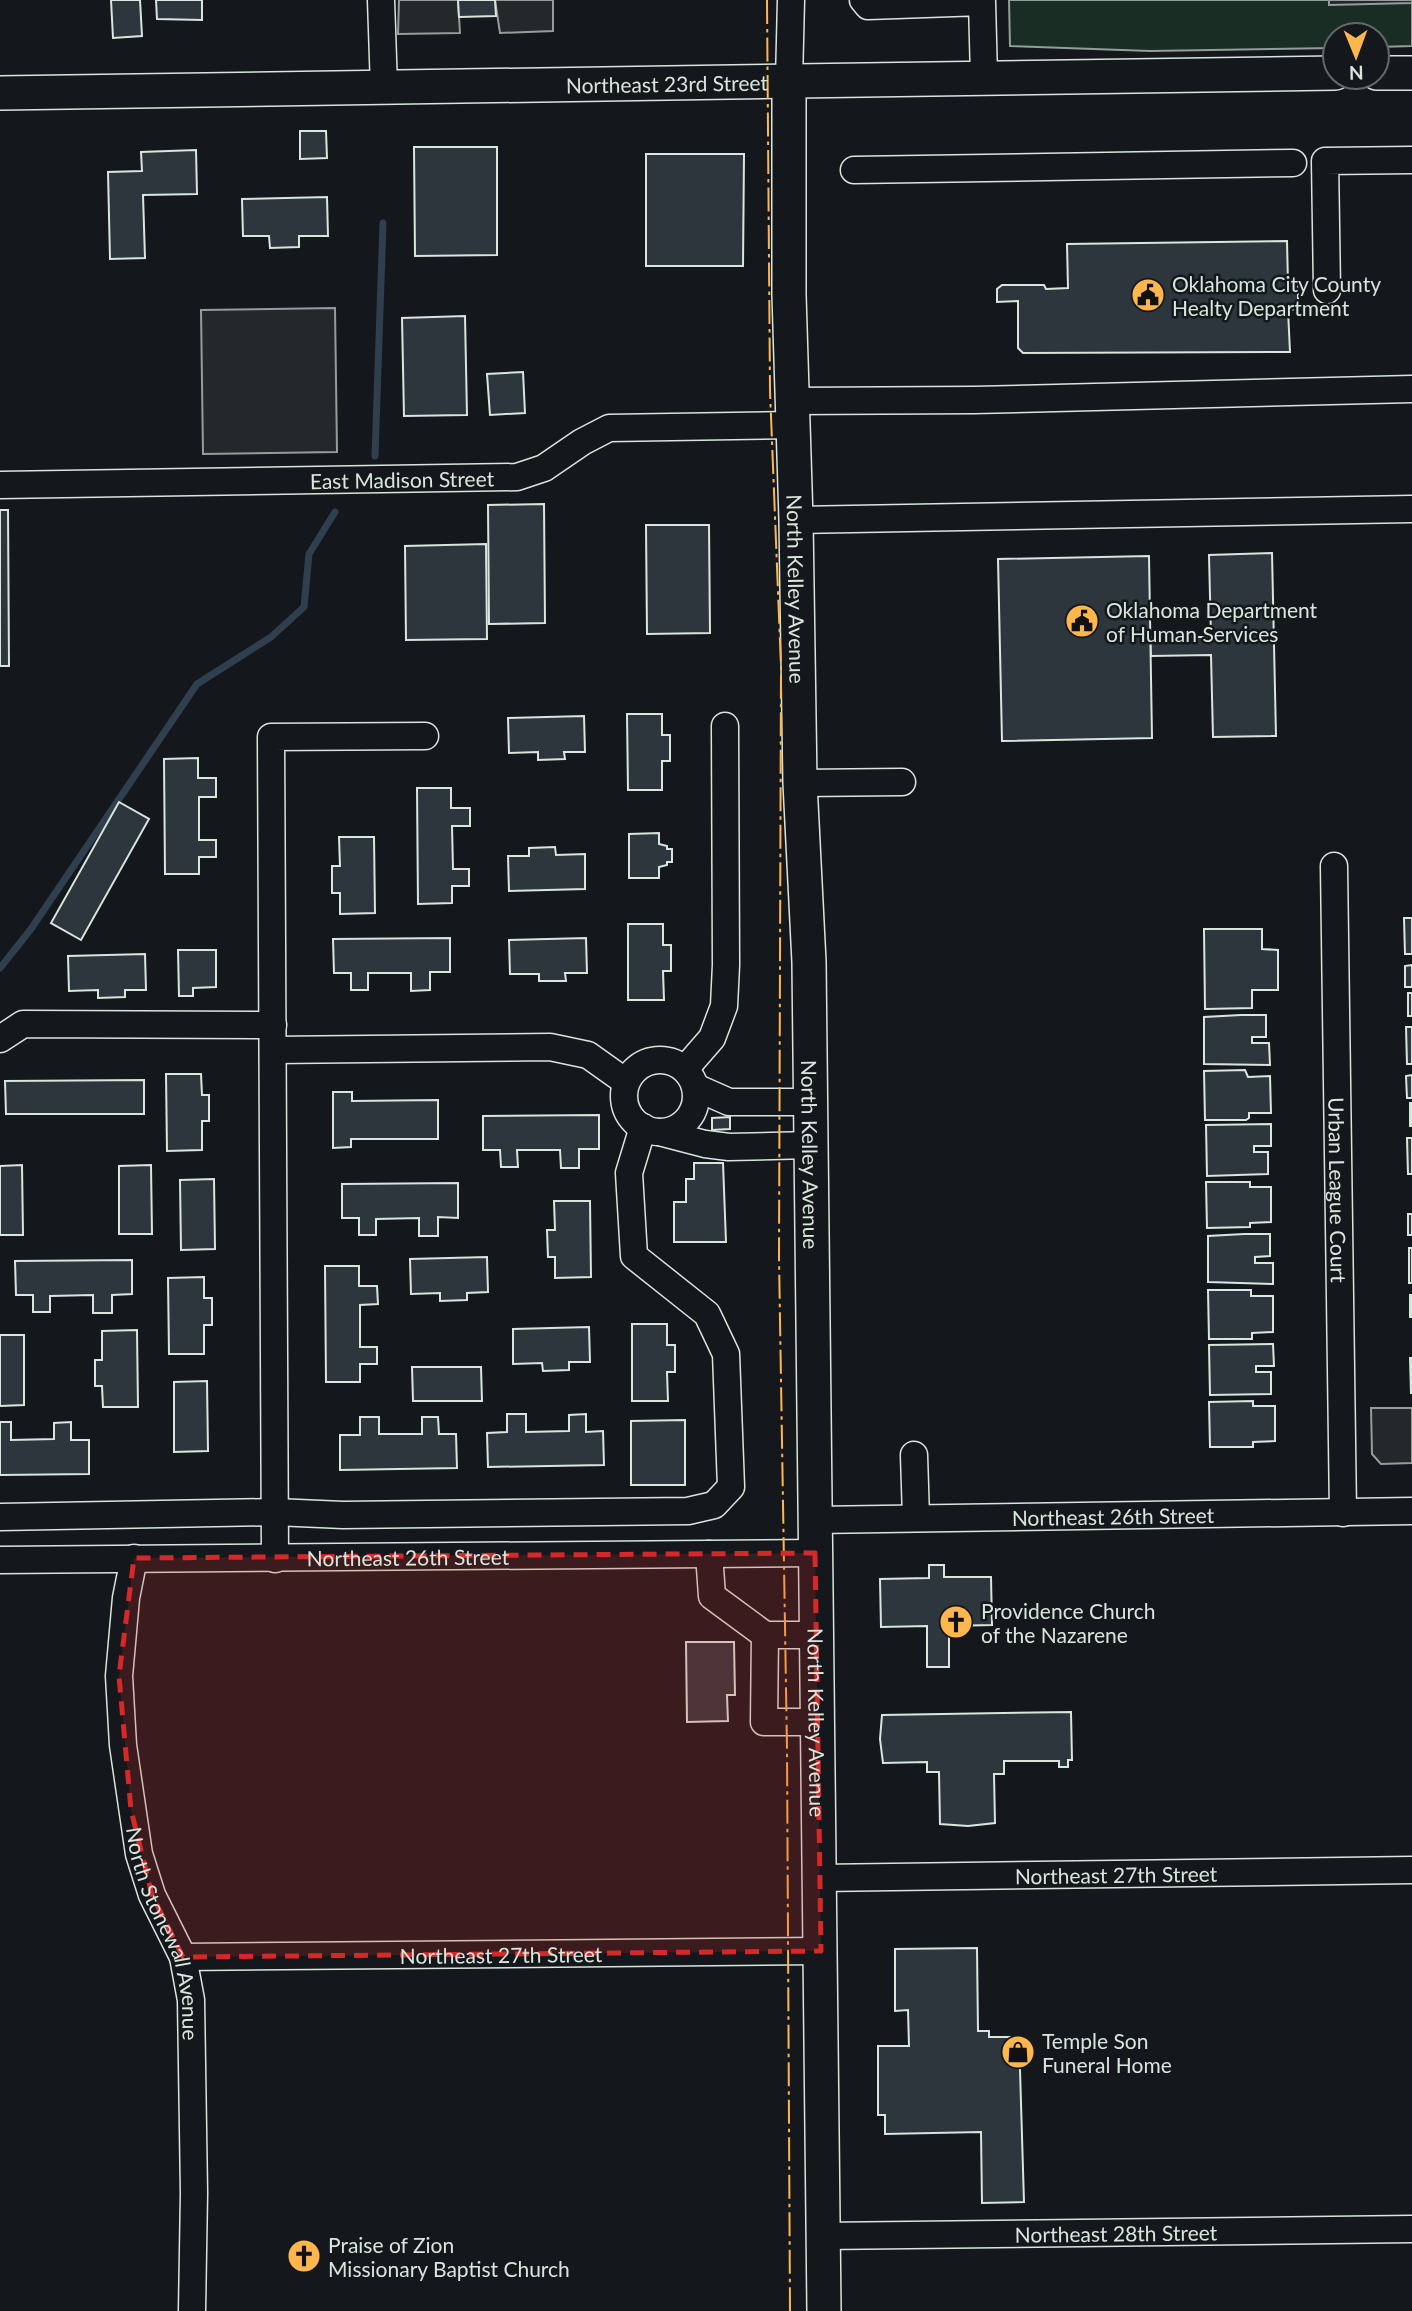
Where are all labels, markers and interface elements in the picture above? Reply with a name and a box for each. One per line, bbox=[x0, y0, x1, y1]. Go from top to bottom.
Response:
north arrow bbox=[1321, 21, 1391, 91]
text: N bbox=[1349, 62, 1364, 85]
street label: Northeast 23rd Street bbox=[566, 69, 769, 97]
place label: Oklahoma City County Healty Department bbox=[1172, 271, 1381, 320]
public building icon: Oklahoma City County Healty Department bbox=[1129, 276, 1167, 314]
street label: East Madison Street bbox=[310, 465, 495, 493]
street label: North Kelley Avenue bbox=[783, 494, 811, 684]
place label: Oklahoma Department of Human Services bbox=[1106, 597, 1318, 646]
public building icon: Oklahoma Department of Human Services bbox=[1063, 602, 1101, 640]
street label: North Kelley Avenue bbox=[798, 1060, 825, 1249]
street label: Urban League Court bbox=[1325, 1097, 1352, 1283]
street label: Northeast 26th Street bbox=[1012, 1501, 1215, 1530]
street label: Northeast 26th Street bbox=[307, 1543, 510, 1570]
place label: Providence Church of the Nazarene bbox=[981, 1598, 1155, 1647]
church icon: Providence Church of the Nazarene bbox=[937, 1603, 975, 1641]
street label: North Kelley Avenue bbox=[804, 1628, 831, 1817]
street label: North Stonewall Avenue bbox=[123, 1825, 204, 2041]
street label: Northeast 27th Street bbox=[1015, 1860, 1218, 1888]
street label: Northeast 27th Street bbox=[400, 1941, 603, 1967]
place label: Temple Son Funeral Home bbox=[1042, 2028, 1172, 2077]
shop icon: Temple Son Funeral Home bbox=[999, 2033, 1037, 2071]
street label: Northeast 28th Street bbox=[1015, 2219, 1218, 2246]
place label: Praise of Zion Missionary Baptist Church bbox=[328, 2232, 570, 2281]
church icon: Praise of Zion Missionary Baptist Church bbox=[285, 2237, 323, 2275]

